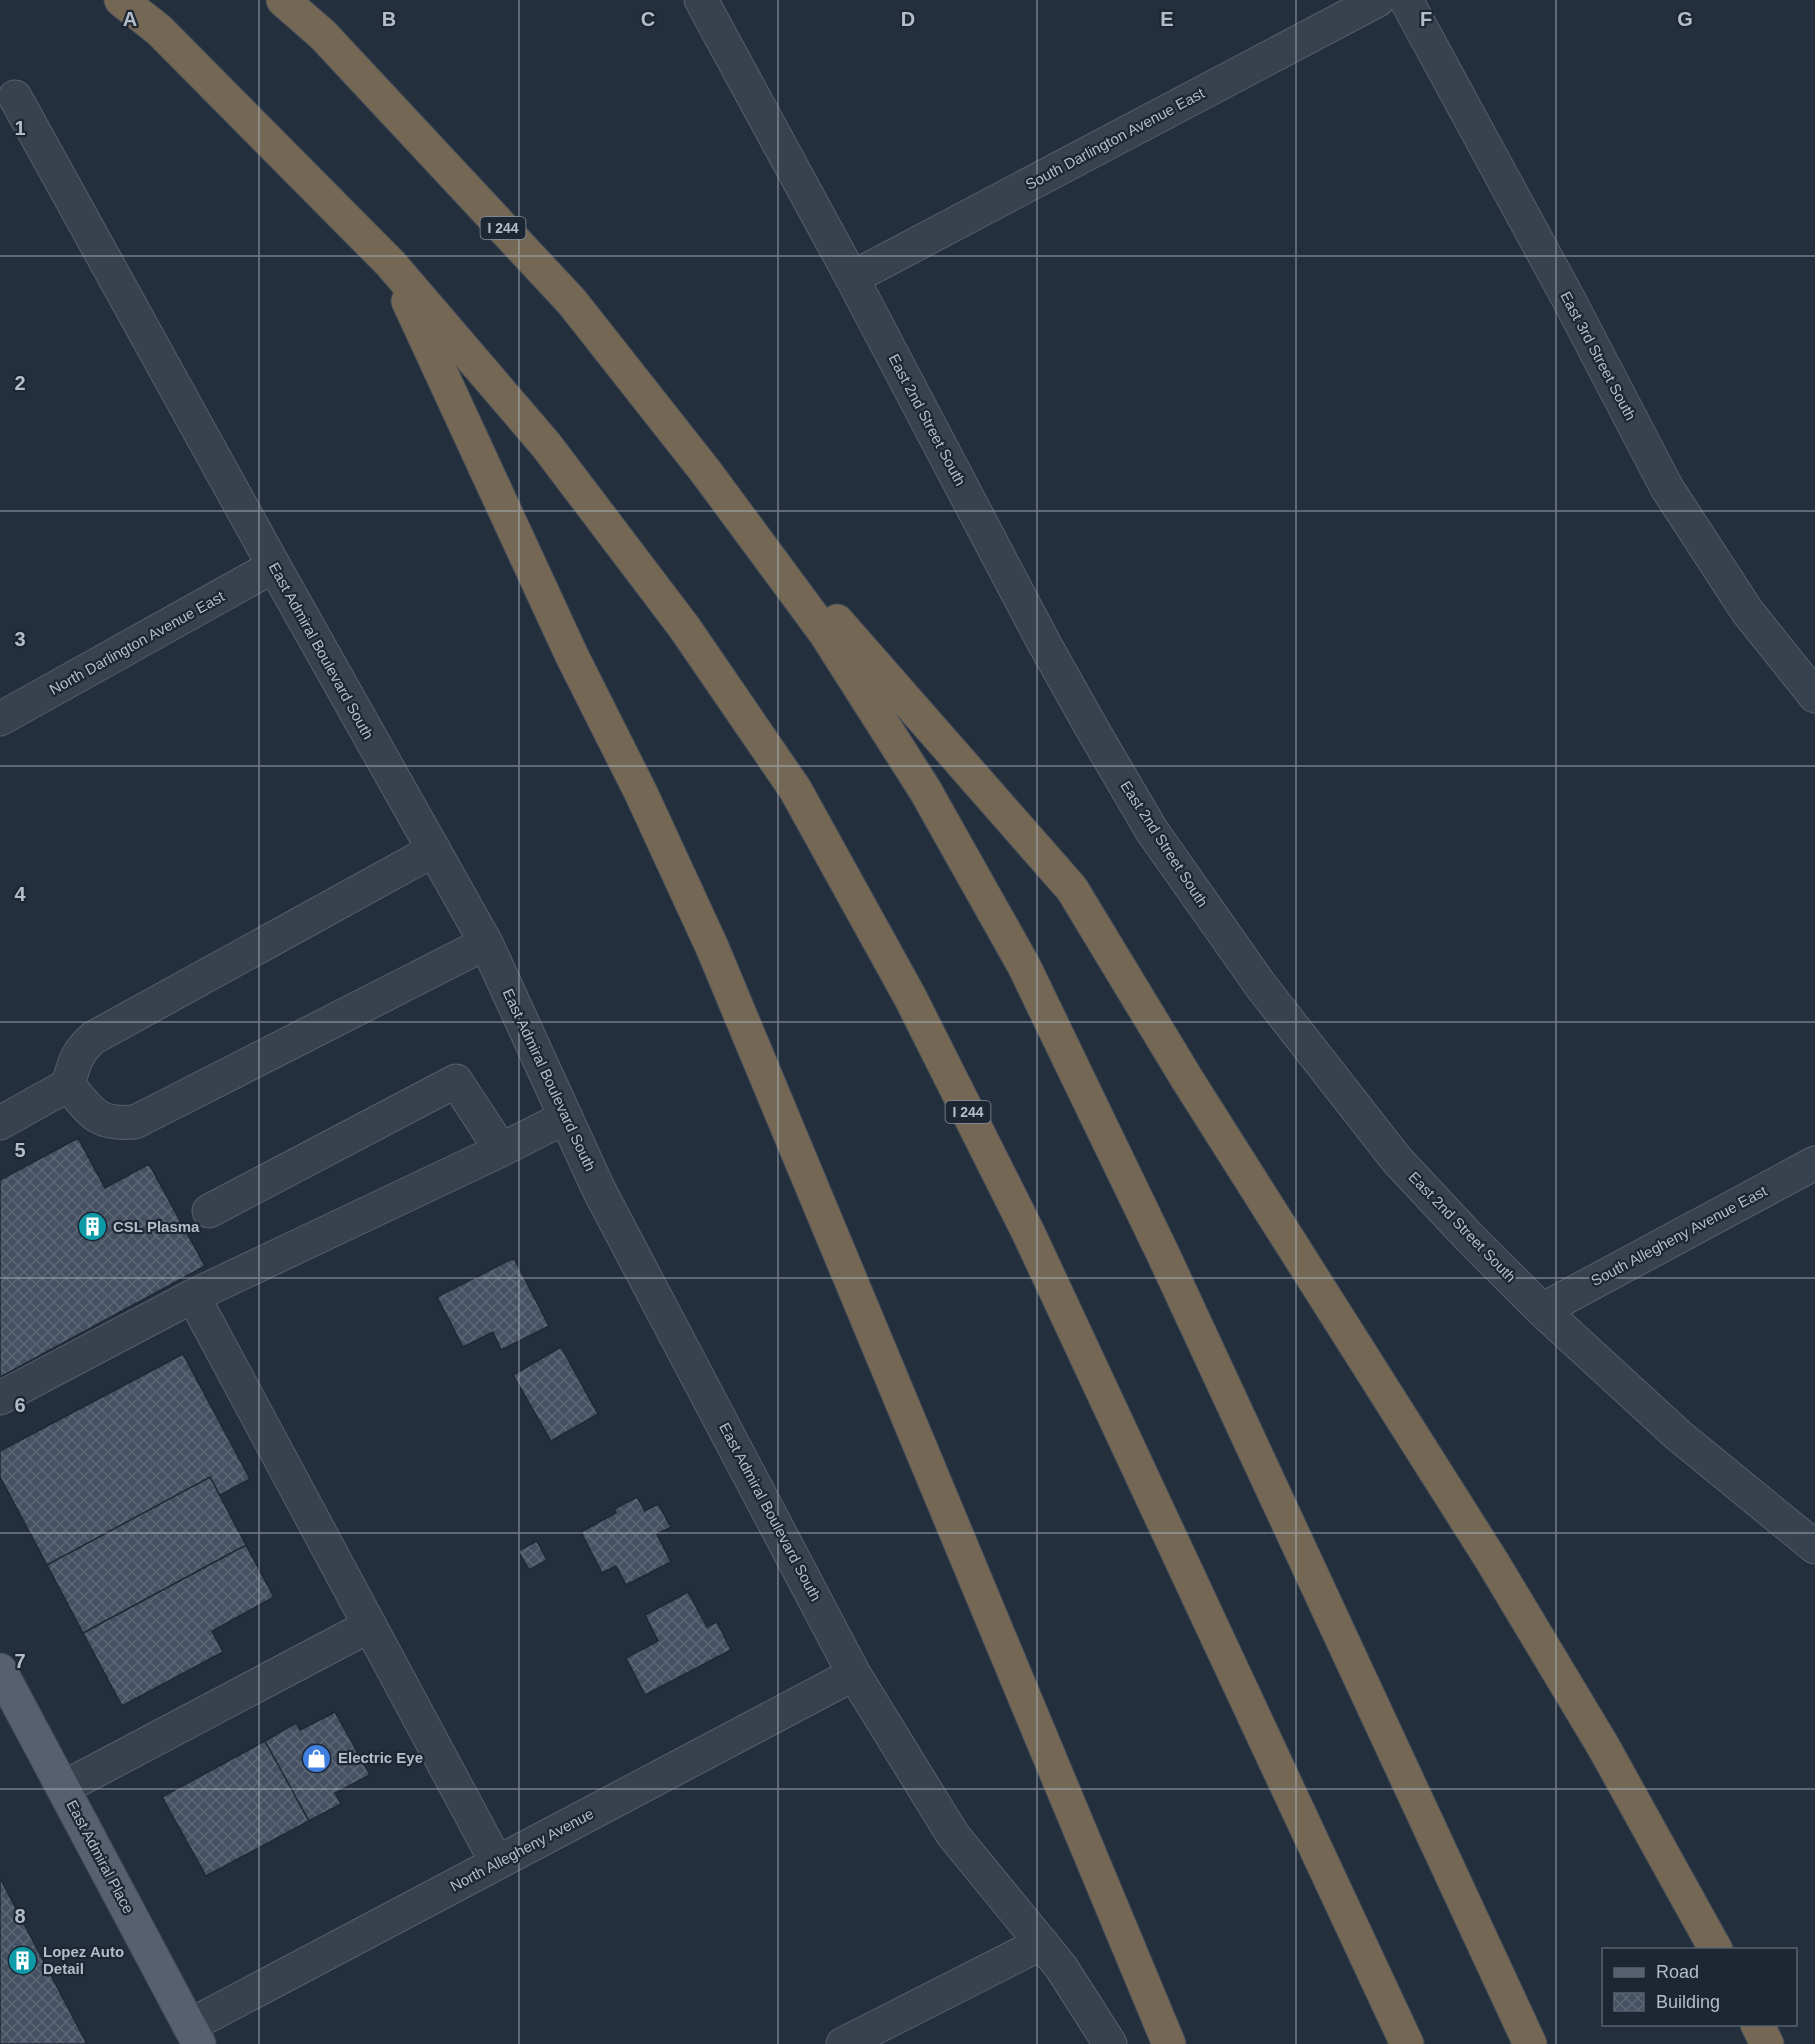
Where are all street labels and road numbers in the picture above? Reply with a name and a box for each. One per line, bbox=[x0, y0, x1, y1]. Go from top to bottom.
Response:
street label: South Darlington Avenue East bbox=[1023, 84, 1208, 193]
road number: I 244 bbox=[480, 217, 526, 239]
street label: East 3rd Street South bbox=[1557, 288, 1640, 423]
street label: East 2nd Street South bbox=[885, 351, 969, 489]
street label: East Admiral Boulevard South bbox=[266, 559, 377, 742]
street label: North Darlington Avenue East bbox=[46, 587, 228, 698]
street label: East 2nd Street South bbox=[1117, 778, 1212, 910]
street label: East Admiral Boulevard South bbox=[500, 986, 599, 1174]
road number: I 244 bbox=[946, 1101, 990, 1123]
street label: East 2nd Street South bbox=[1405, 1168, 1519, 1285]
street label: South Allegheny Avenue East bbox=[1588, 1182, 1770, 1289]
street label: East Admiral Boulevard South bbox=[716, 1420, 825, 1604]
street label: East Admiral Place bbox=[63, 1797, 137, 1916]
street label: North Allegheny Avenue bbox=[447, 1805, 596, 1895]

